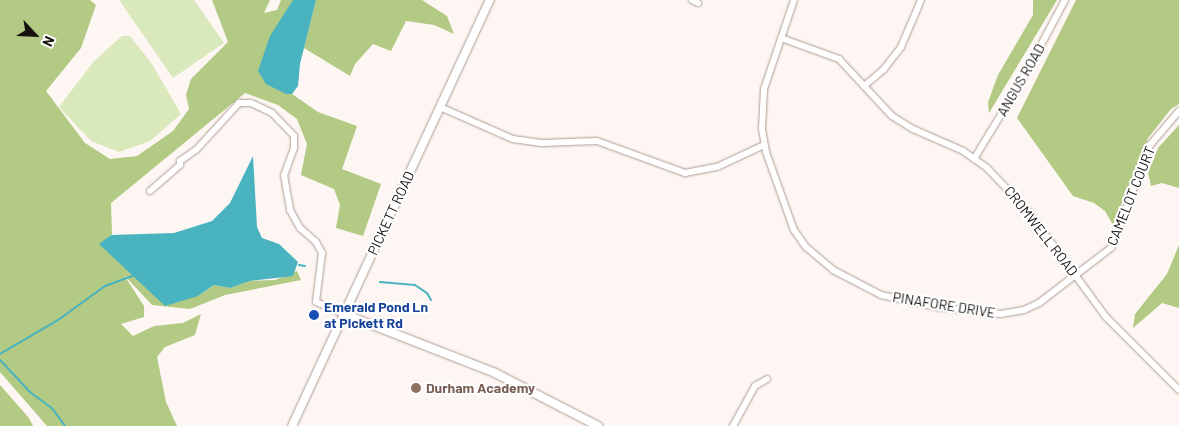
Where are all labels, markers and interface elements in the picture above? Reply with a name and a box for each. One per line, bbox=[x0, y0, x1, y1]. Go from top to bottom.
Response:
north arrow bbox=[10, 10, 60, 60]
text: N bbox=[39, 34, 59, 49]
street label: ANGUS ROAD bbox=[993, 41, 1049, 119]
street label: CAMELOT COURT bbox=[1103, 144, 1159, 248]
street label: PICKETT ROAD bbox=[364, 168, 418, 258]
street label: CROMWELL ROAD bbox=[1001, 183, 1081, 279]
street label: PINAFORE DRIVE bbox=[891, 289, 997, 321]
place label: Emerald Pond Ln at Pickett Rd bbox=[324, 299, 428, 332]
marker: Emerald Pond Ln at Pickett Rd bbox=[308, 309, 320, 321]
place label: Durham Academy bbox=[426, 380, 535, 396]
marker: Durham Academy bbox=[410, 382, 422, 394]

